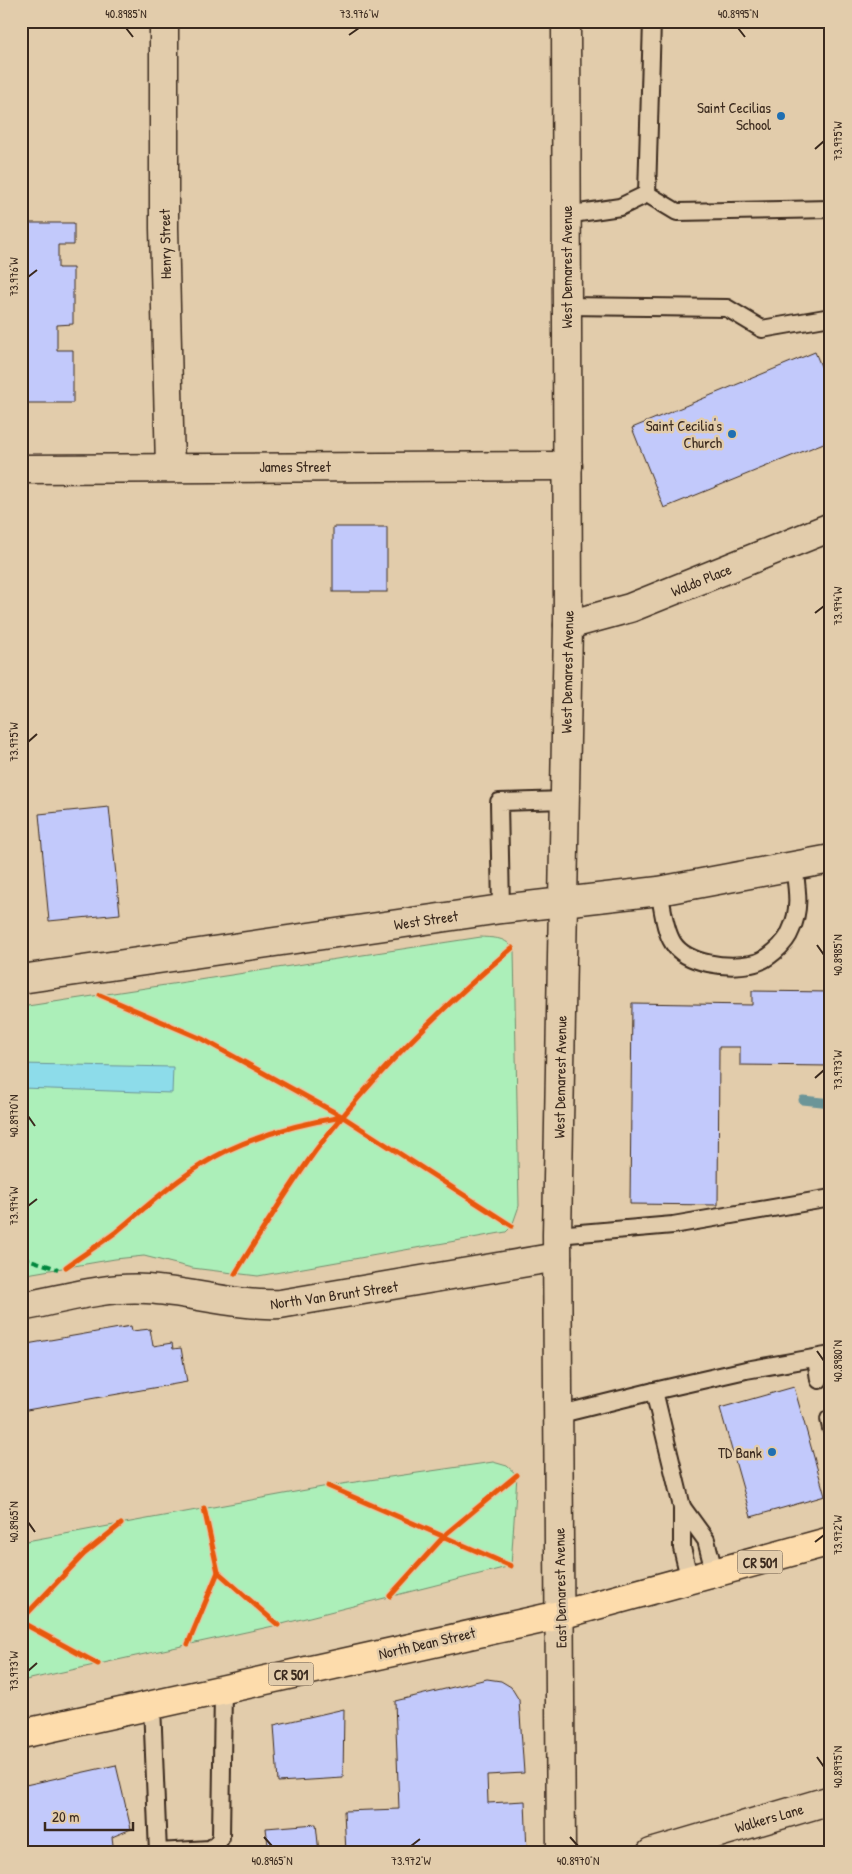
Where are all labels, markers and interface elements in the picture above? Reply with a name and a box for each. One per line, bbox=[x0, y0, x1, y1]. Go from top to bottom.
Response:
text: 40.8985°N bbox=[105, 5, 147, 22]
text: 73.976°W bbox=[339, 5, 379, 22]
text: 40.8995°N bbox=[718, 5, 758, 22]
place label: Saint Cecilias School bbox=[697, 97, 771, 135]
marker: Saint Cecilias School bbox=[775, 110, 787, 122]
text: 73.975°W bbox=[829, 121, 846, 161]
street label: West Demarest Avenue bbox=[556, 206, 577, 328]
street label: Henry Street bbox=[154, 208, 176, 279]
text: 73.976°W bbox=[5, 257, 22, 297]
place label: Saint Cecilia's Church bbox=[646, 415, 722, 453]
marker: Saint Cecilia's Church bbox=[726, 428, 738, 440]
street label: James Street bbox=[259, 456, 332, 477]
street label: Waldo Place bbox=[668, 558, 734, 602]
text: 73.974°W bbox=[829, 586, 846, 625]
street label: West Demarest Avenue bbox=[555, 610, 579, 734]
text: 73.975°W bbox=[5, 722, 22, 762]
street label: West Street bbox=[393, 905, 460, 935]
text: 40.8985°N bbox=[829, 934, 846, 976]
street label: West Demarest Avenue bbox=[548, 1015, 572, 1139]
text: 73.973°W bbox=[829, 1050, 846, 1090]
text: 40.8970°N bbox=[5, 1095, 22, 1137]
text: 73.974°W bbox=[5, 1186, 22, 1225]
street label: North Van Brunt Street bbox=[269, 1276, 400, 1314]
text: 40.8980°N bbox=[829, 1340, 846, 1382]
place label: TD Bank bbox=[718, 1442, 762, 1463]
marker: TD Bank bbox=[766, 1446, 778, 1458]
text: 40.8965°N bbox=[5, 1501, 22, 1543]
text: 73.972°W bbox=[829, 1514, 846, 1555]
street label: East Demarest Avenue bbox=[548, 1528, 572, 1648]
road number: CR 501 bbox=[738, 1550, 782, 1574]
street label: North Dean Street bbox=[376, 1621, 478, 1664]
text: 73.973°W bbox=[5, 1651, 22, 1691]
road number: CR 501 bbox=[268, 1662, 314, 1686]
text: 40.8975°N bbox=[829, 1746, 846, 1788]
street label: Walkers Lane bbox=[732, 1798, 806, 1838]
scale bar bbox=[45, 1799, 132, 1831]
text: 20 m bbox=[52, 1806, 79, 1827]
text: 40.8965°N bbox=[251, 1852, 293, 1869]
text: 73.972°W bbox=[391, 1852, 432, 1869]
text: 40.8970°N bbox=[557, 1852, 599, 1869]

